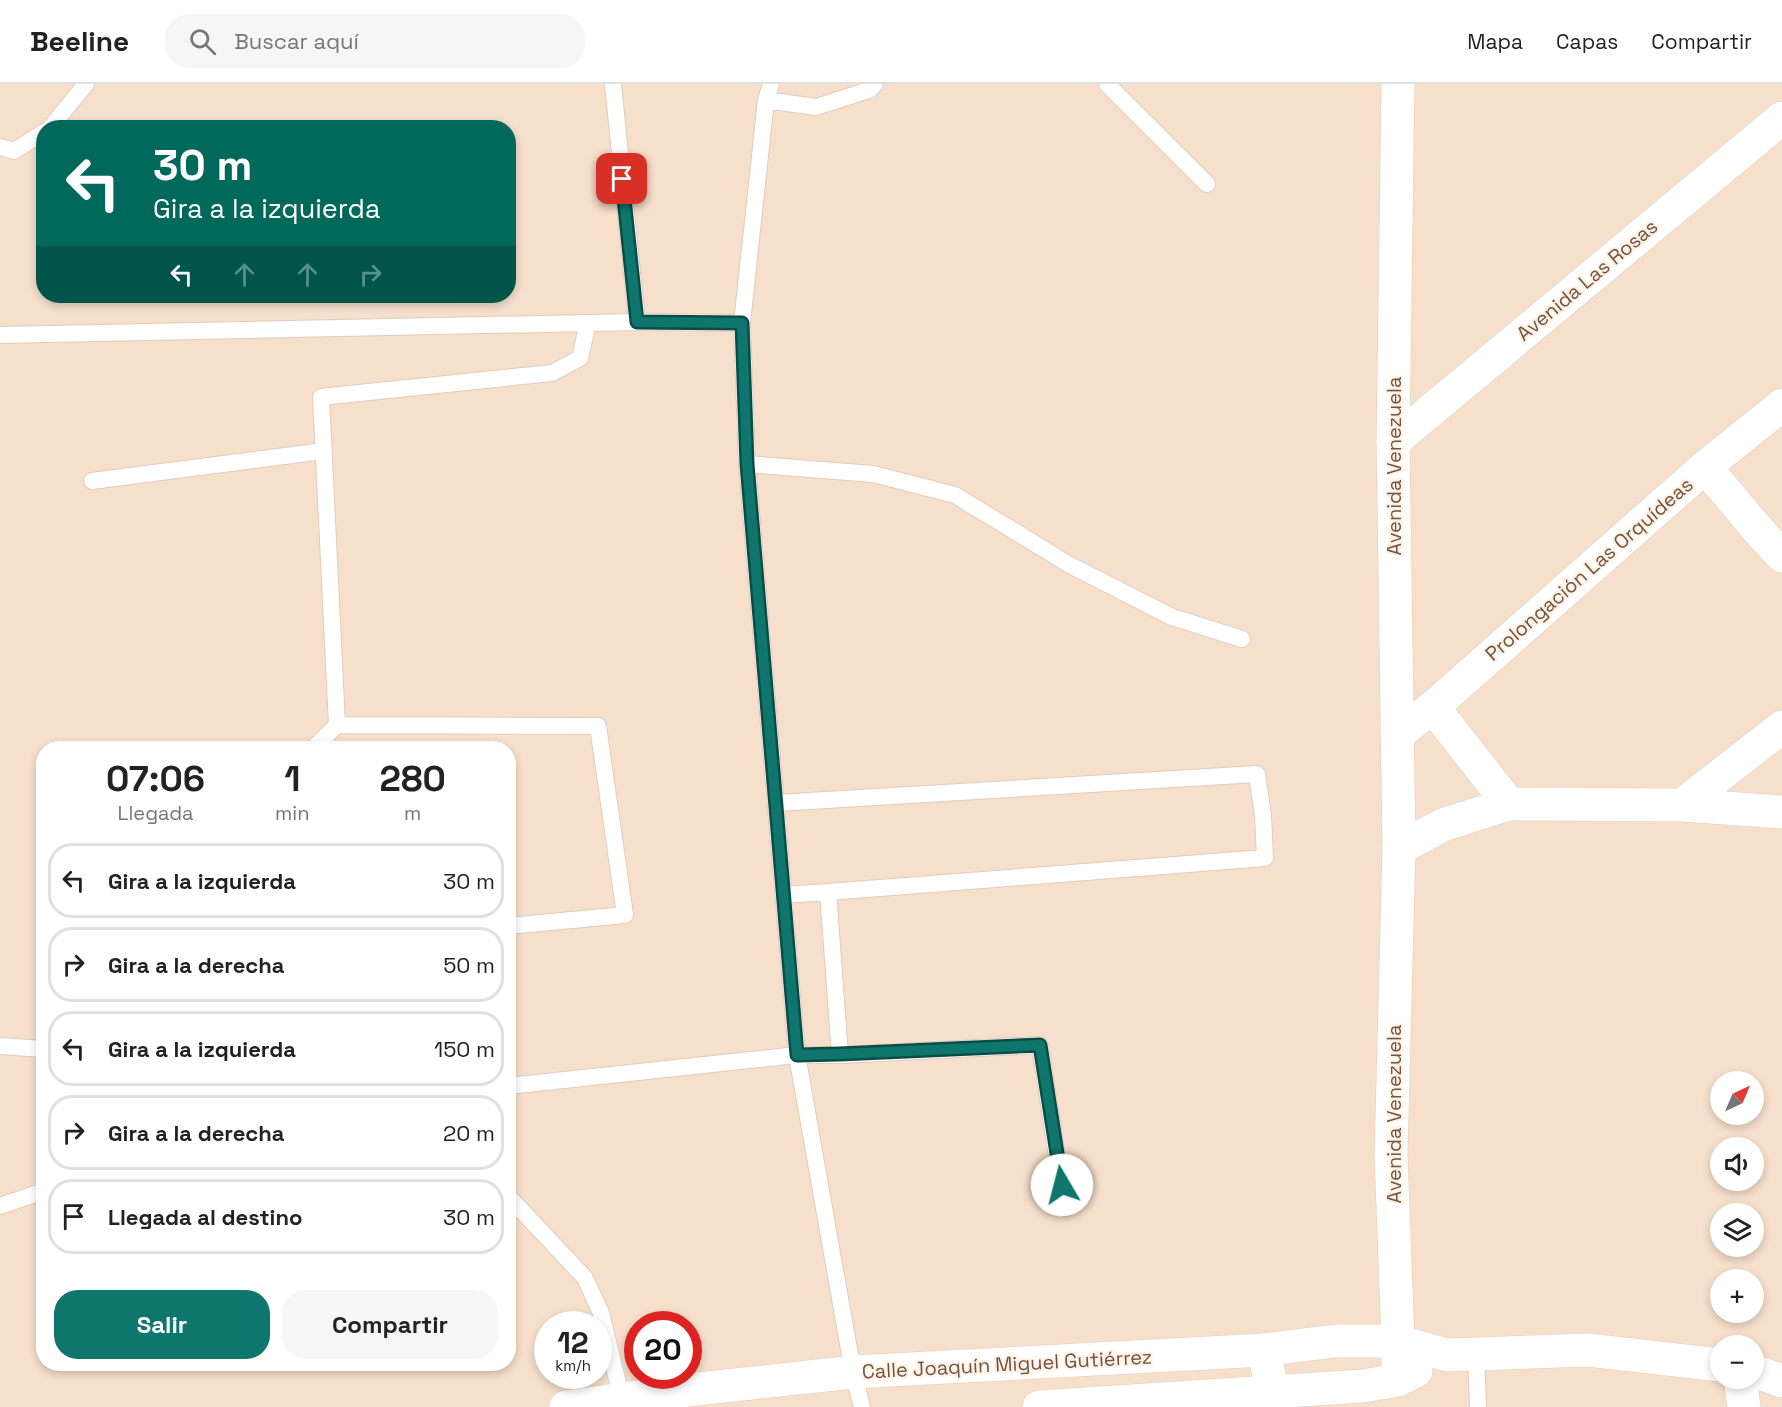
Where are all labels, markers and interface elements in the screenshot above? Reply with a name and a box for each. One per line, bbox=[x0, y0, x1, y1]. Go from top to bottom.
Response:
search box bbox=[165, 14, 585, 68]
text: Beeline bbox=[30, 23, 129, 59]
icon: search bbox=[186, 25, 219, 58]
text: Buscar aquí bbox=[234, 27, 359, 55]
text: Mapa bbox=[1467, 28, 1523, 55]
text: Capas bbox=[1556, 28, 1618, 55]
text: Compartir bbox=[1651, 28, 1752, 55]
text: 30 m bbox=[153, 139, 252, 192]
icon: left bbox=[54, 144, 132, 222]
pin bbox=[596, 153, 647, 204]
icon: arrive bbox=[605, 162, 638, 195]
text: Gira a la izquierda bbox=[153, 191, 380, 226]
street label: Avenida Las Rosas bbox=[1511, 213, 1663, 347]
icon: left bbox=[165, 258, 198, 291]
icon: ahead bbox=[228, 258, 261, 291]
icon: ahead bbox=[291, 258, 324, 291]
icon: right bbox=[354, 258, 387, 291]
street label: Avenida Venezuela bbox=[1381, 377, 1407, 556]
street label: Prolongación Las Orquídeas bbox=[1480, 472, 1698, 666]
text: 07:06 bbox=[106, 756, 205, 802]
text: 1 bbox=[284, 756, 300, 802]
text: 280 bbox=[380, 756, 446, 802]
text: Llegada bbox=[117, 800, 194, 826]
text: min bbox=[275, 800, 309, 826]
text: m bbox=[404, 800, 421, 826]
icon: left bbox=[57, 864, 90, 897]
text: Gira a la izquierda bbox=[108, 867, 296, 895]
text: 30 m bbox=[443, 867, 495, 895]
icon: right bbox=[57, 948, 90, 981]
text: Gira a la derecha bbox=[108, 951, 285, 979]
text: 50 m bbox=[443, 951, 495, 979]
street label: Avenida Venezuela bbox=[1381, 1025, 1407, 1204]
icon: left bbox=[57, 1032, 90, 1065]
text: Gira a la izquierda bbox=[108, 1035, 296, 1063]
text: 150 m bbox=[434, 1035, 495, 1063]
north arrow bbox=[1710, 1071, 1764, 1125]
map controls bbox=[1710, 1071, 1764, 1389]
icon: right bbox=[57, 1116, 90, 1149]
text: Gira a la derecha bbox=[108, 1119, 285, 1147]
text: 20 m bbox=[443, 1119, 495, 1147]
button: sound bbox=[1710, 1137, 1764, 1191]
position arrow bbox=[1030, 1153, 1094, 1217]
icon: arrive bbox=[57, 1200, 90, 1233]
text: Llegada al destino bbox=[108, 1203, 302, 1231]
text: 30 m bbox=[443, 1203, 495, 1231]
button: layers bbox=[1710, 1203, 1764, 1257]
button: + bbox=[1710, 1269, 1764, 1323]
button: Salir bbox=[54, 1290, 270, 1359]
button: Compartir bbox=[282, 1290, 498, 1359]
speed limit sign: 20 bbox=[624, 1311, 702, 1389]
text: 12 bbox=[557, 1323, 589, 1362]
button: − bbox=[1710, 1335, 1764, 1389]
street label: Calle Joaquín Miguel Gutiérrez bbox=[861, 1343, 1153, 1385]
text: km/h bbox=[555, 1356, 591, 1375]

